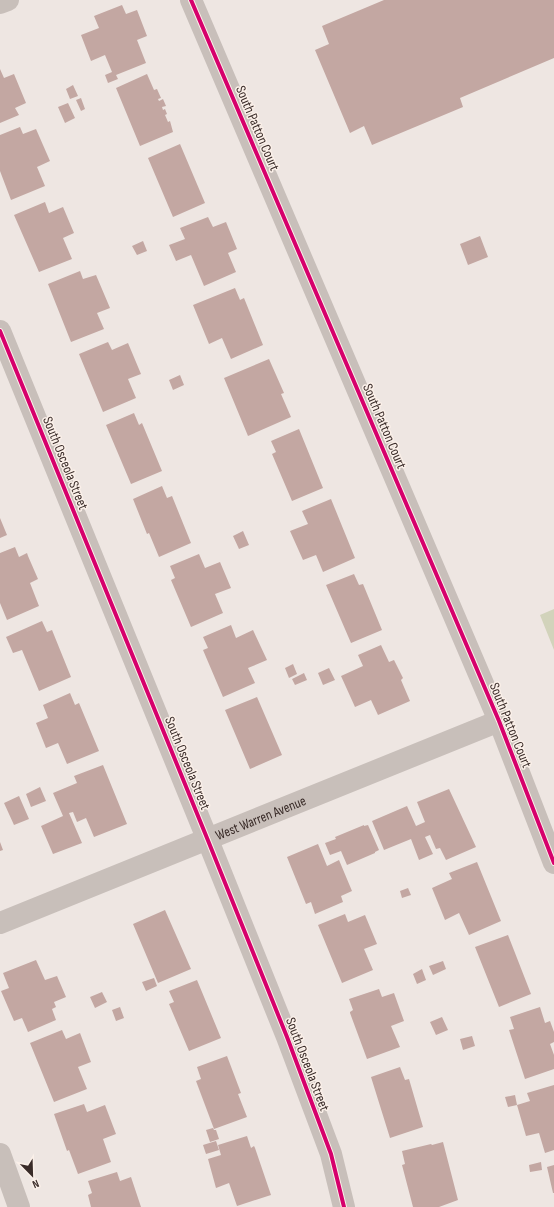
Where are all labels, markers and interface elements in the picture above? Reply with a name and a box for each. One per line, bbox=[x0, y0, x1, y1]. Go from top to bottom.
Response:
street label: South Patton Court bbox=[232, 83, 283, 173]
street label: South Patton Court bbox=[359, 381, 410, 471]
street label: South Osceola Street bbox=[39, 414, 92, 512]
street label: South Patton Court bbox=[486, 680, 535, 770]
street label: South Osceola Street bbox=[161, 714, 214, 812]
street label: West Warren Avenue bbox=[213, 792, 308, 844]
street label: South Osceola Street bbox=[282, 1015, 333, 1113]
north arrow bbox=[12, 1155, 52, 1195]
text: N bbox=[30, 1177, 41, 1191]

